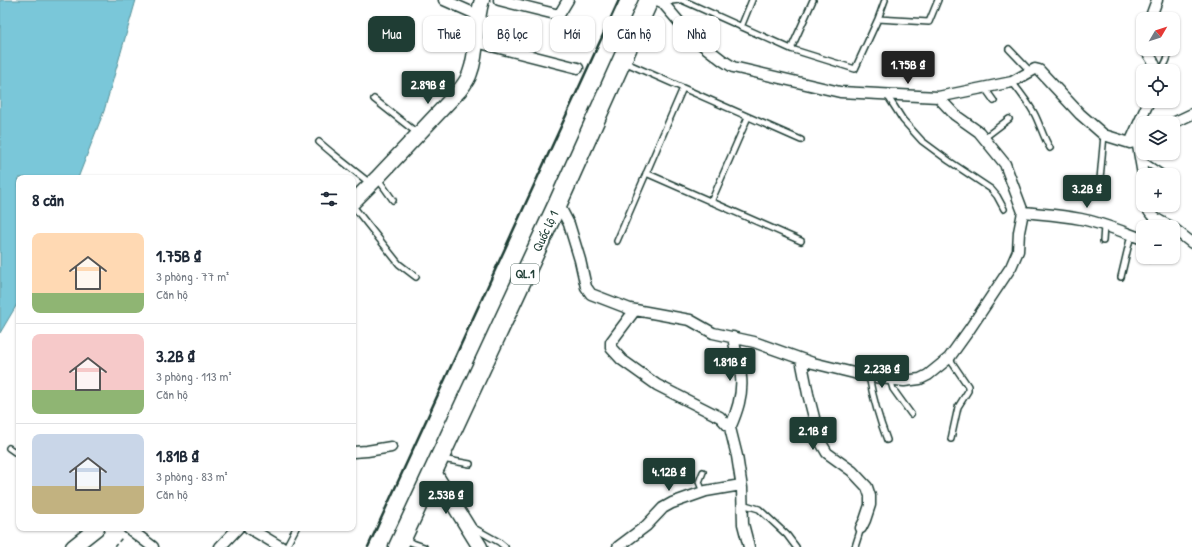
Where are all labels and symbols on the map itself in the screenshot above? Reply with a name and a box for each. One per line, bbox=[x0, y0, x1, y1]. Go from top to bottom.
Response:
north arrow bbox=[1136, 12, 1180, 56]
pin: 1.75B ₫ bbox=[871, 51, 945, 85]
pin: 2.89B ₫ bbox=[391, 71, 465, 105]
pin: 3.2B ₫ bbox=[1054, 175, 1120, 209]
street label: Quốc lộ 1 bbox=[528, 207, 562, 254]
road number: QL.1 bbox=[511, 264, 539, 284]
pin: 1.81B ₫ bbox=[693, 348, 767, 382]
pin: 2.23B ₫ bbox=[845, 355, 919, 389]
pin: 2.1B ₫ bbox=[780, 417, 846, 451]
pin: 4.12B ₫ bbox=[632, 458, 706, 492]
pin: 2.53B ₫ bbox=[409, 481, 483, 515]

